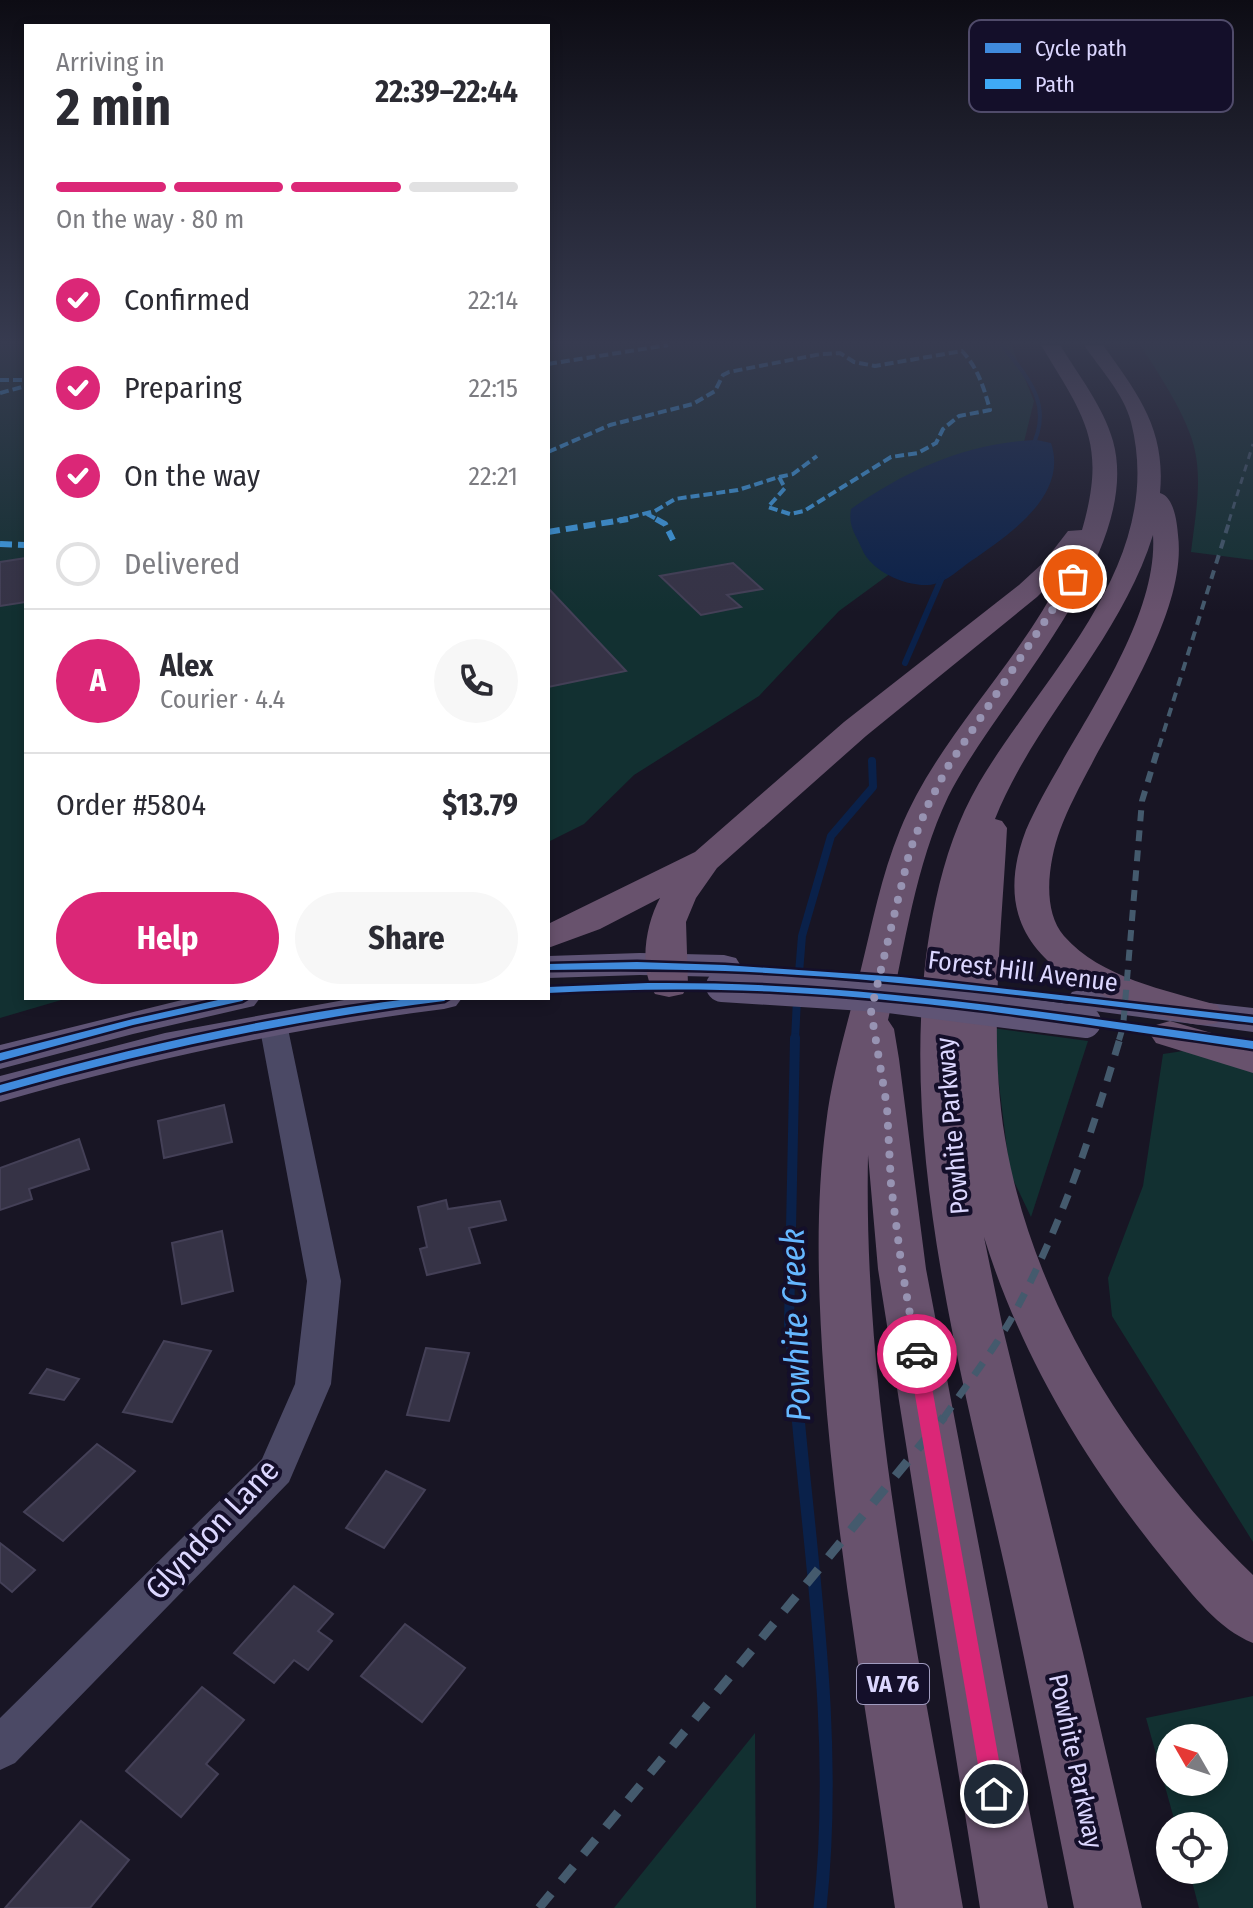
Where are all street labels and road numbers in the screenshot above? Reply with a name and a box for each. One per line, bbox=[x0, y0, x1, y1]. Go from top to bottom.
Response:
street label: Forest Hill Avenue bbox=[926, 944, 1120, 999]
street label: Powhite Parkway bbox=[929, 1036, 976, 1216]
street label: Glyndon Lane bbox=[137, 1451, 287, 1607]
road number: VA 76 bbox=[857, 1664, 929, 1704]
street label: Powhite Parkway bbox=[1042, 1671, 1109, 1852]

